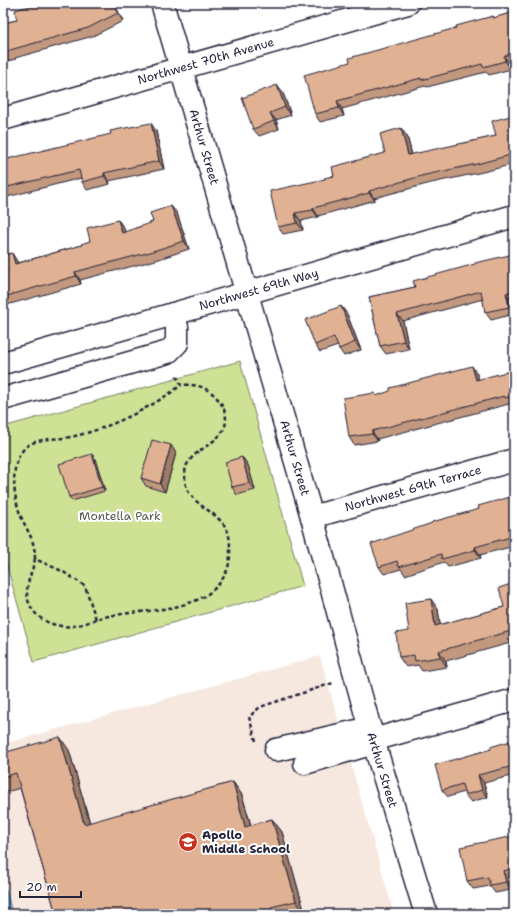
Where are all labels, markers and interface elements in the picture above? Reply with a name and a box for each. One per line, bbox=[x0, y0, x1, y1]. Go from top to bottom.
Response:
street label: Northwest 70th Avenue bbox=[136, 34, 276, 88]
street label: Arthur Street bbox=[185, 107, 223, 187]
street label: Northwest 69th Way bbox=[197, 265, 320, 314]
street label: Arthur Street bbox=[276, 418, 313, 498]
street label: Northwest 69th Terrace bbox=[343, 462, 483, 515]
park label: Montella Park bbox=[79, 508, 161, 524]
street label: Arthur Street bbox=[363, 730, 401, 810]
place label: Apollo Middle School bbox=[202, 827, 290, 857]
school or university icon: Apollo Middle School bbox=[177, 831, 199, 853]
scale bar bbox=[20, 873, 81, 899]
text: 20 m bbox=[26, 879, 57, 895]

